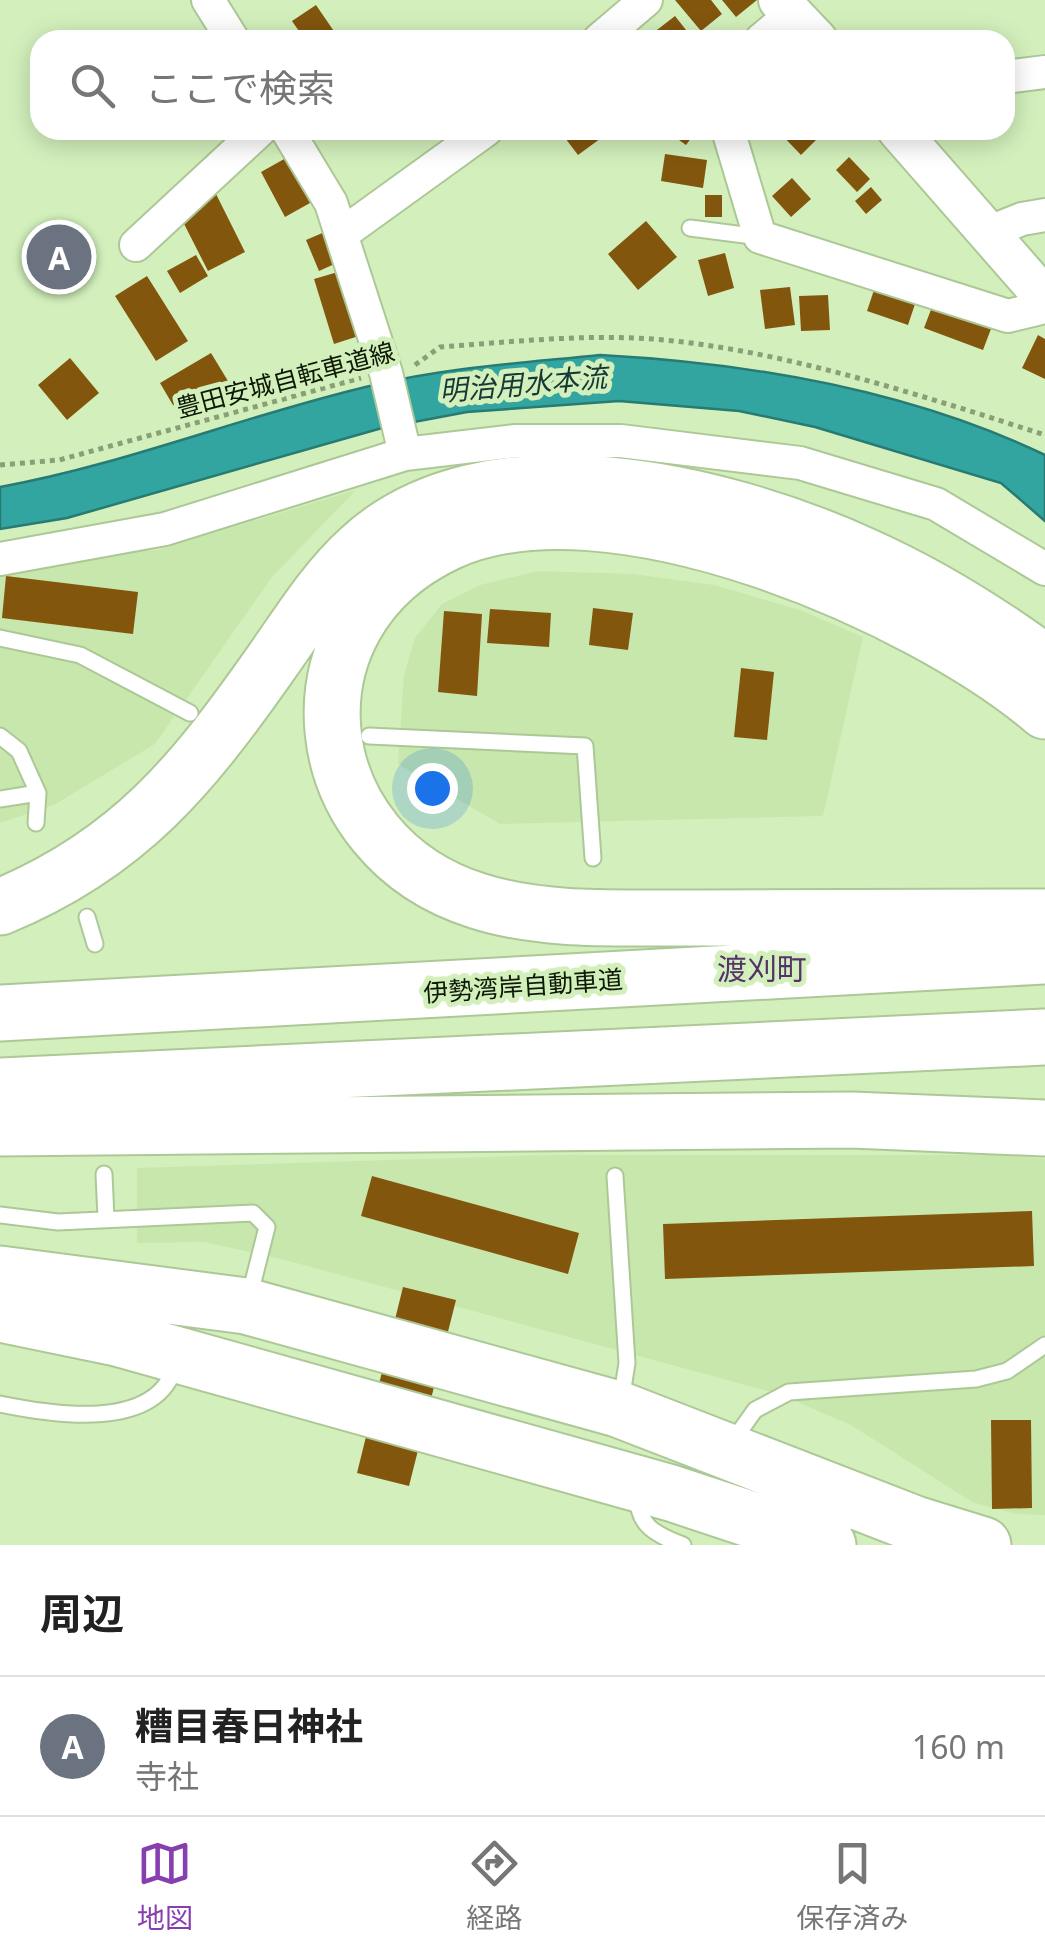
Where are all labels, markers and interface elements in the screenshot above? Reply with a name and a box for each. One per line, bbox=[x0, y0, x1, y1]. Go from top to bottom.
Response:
search box bbox=[30, 30, 1015, 140]
icon: search bbox=[65, 58, 120, 113]
text: ここで検索 bbox=[145, 61, 335, 113]
pin: A bbox=[27, 220, 92, 294]
street label: 豊田安城自転車道線 bbox=[172, 333, 398, 425]
water label: 明治用水本流 bbox=[438, 356, 612, 409]
your location bbox=[407, 763, 458, 814]
district label: 渡刈町 bbox=[717, 948, 807, 989]
street label: 伊勢湾岸自動車道 bbox=[422, 961, 624, 1009]
text: 周辺 bbox=[40, 1584, 124, 1641]
text: 糟目春日神社 bbox=[135, 1699, 363, 1751]
text: A bbox=[61, 1725, 84, 1768]
text: 160 m bbox=[912, 1725, 1005, 1768]
text: 寺社 bbox=[135, 1754, 199, 1797]
tab: 地図 bbox=[137, 1836, 193, 1936]
tab: 経路 bbox=[466, 1836, 522, 1936]
tab: 保存済み bbox=[796, 1836, 908, 1936]

